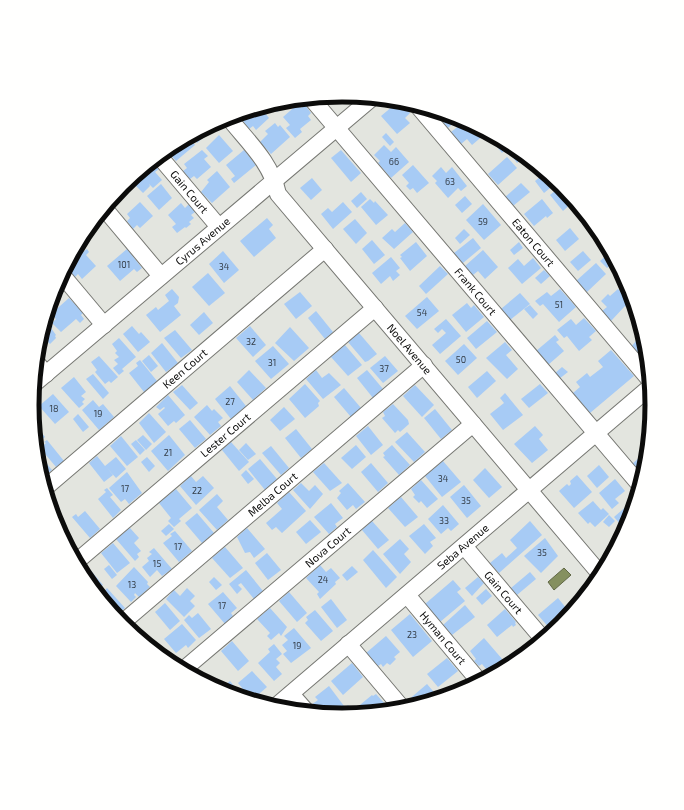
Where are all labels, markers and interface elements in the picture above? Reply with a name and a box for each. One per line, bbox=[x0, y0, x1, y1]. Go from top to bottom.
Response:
house number: 66 bbox=[389, 156, 399, 167]
street label: Gain Court bbox=[168, 168, 211, 216]
house number: 63 bbox=[445, 176, 455, 187]
street label: Cyrus Avenue bbox=[172, 214, 232, 268]
street label: Eaton Court bbox=[510, 215, 558, 269]
house number: 59 bbox=[478, 216, 488, 227]
house number: 101 bbox=[118, 259, 130, 270]
house number: 34 bbox=[219, 261, 230, 272]
street label: Frank Court bbox=[452, 265, 500, 318]
house number: 51 bbox=[555, 299, 563, 310]
house number: 54 bbox=[417, 307, 428, 318]
street label: Noel Avenue bbox=[385, 321, 435, 377]
house number: 32 bbox=[246, 336, 256, 347]
street label: Keen Court bbox=[160, 346, 210, 391]
house number: 50 bbox=[456, 354, 466, 365]
house number: 31 bbox=[268, 357, 276, 368]
house number: 37 bbox=[379, 363, 389, 374]
house number: 27 bbox=[225, 396, 235, 407]
house number: 18 bbox=[49, 403, 59, 414]
house number: 19 bbox=[94, 408, 102, 419]
street label: Lester Court bbox=[197, 410, 253, 460]
house number: 21 bbox=[164, 447, 172, 458]
street label: Melba Court bbox=[245, 469, 300, 519]
house number: 34 bbox=[438, 473, 449, 484]
house number: 17 bbox=[121, 483, 129, 494]
house number: 22 bbox=[192, 485, 202, 496]
house number: 35 bbox=[461, 495, 471, 506]
house number: 33 bbox=[439, 515, 449, 526]
street label: Seba Avenue bbox=[434, 521, 491, 572]
street label: Nova Court bbox=[302, 524, 353, 570]
house number: 17 bbox=[174, 541, 182, 552]
house number: 35 bbox=[537, 547, 547, 558]
house number: 15 bbox=[153, 558, 161, 569]
street label: Gain Court bbox=[482, 568, 526, 616]
house number: 24 bbox=[318, 574, 329, 585]
house number: 13 bbox=[128, 579, 136, 590]
house number: 17 bbox=[218, 600, 226, 611]
street label: Hyman Court bbox=[417, 608, 469, 667]
house number: 23 bbox=[407, 629, 417, 640]
house number: 19 bbox=[293, 640, 301, 651]

